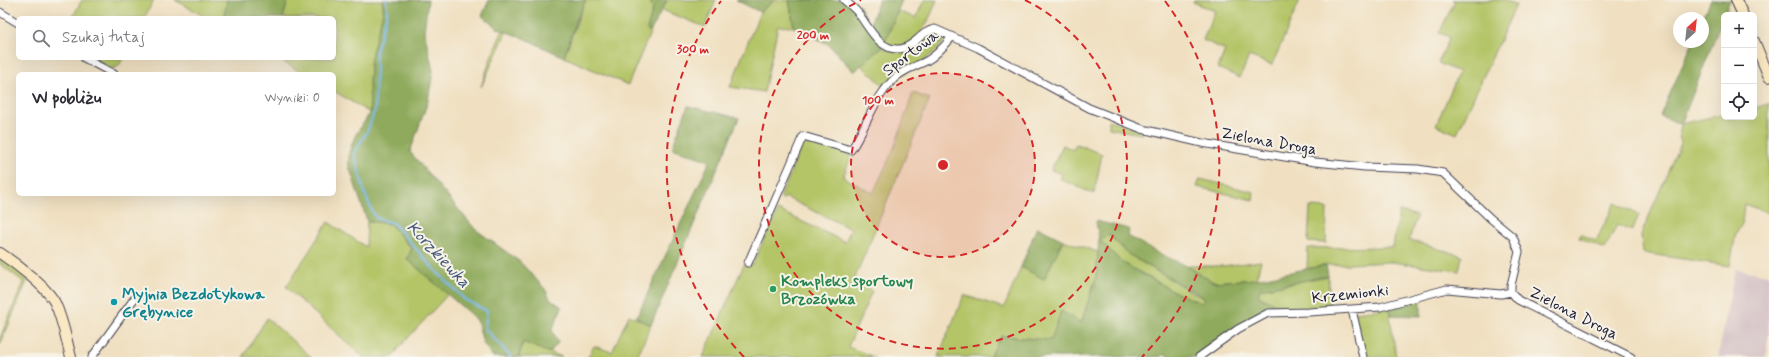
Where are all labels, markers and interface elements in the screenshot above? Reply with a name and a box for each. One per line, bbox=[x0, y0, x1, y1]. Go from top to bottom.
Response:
north arrow bbox=[1673, 12, 1709, 48]
map controls bbox=[1721, 12, 1757, 120]
button: + bbox=[1721, 12, 1757, 48]
search box bbox=[16, 16, 336, 60]
street label: Sportowa bbox=[878, 25, 944, 81]
icon: search bbox=[30, 27, 52, 49]
text: Szukaj tutaj bbox=[62, 28, 145, 48]
text: 200 m bbox=[797, 28, 830, 44]
text: 300 m bbox=[677, 42, 710, 58]
button: − bbox=[1721, 48, 1757, 84]
button: locate bbox=[1721, 84, 1757, 120]
text: W pobliżu bbox=[32, 87, 101, 109]
text: Wyniki: 0 bbox=[265, 90, 320, 107]
text: 100 m bbox=[862, 93, 895, 109]
street label: Zielona Droga bbox=[1219, 123, 1318, 160]
centre of rings bbox=[936, 158, 950, 172]
water label: Korzkiewka bbox=[402, 217, 475, 293]
place label: Kompleks sportowy Brzozówka bbox=[781, 271, 913, 310]
street label: Krzemionki bbox=[1311, 280, 1390, 309]
street label: Zielona Droga bbox=[1525, 282, 1621, 345]
place label: Myjnia Bezdotykowa Grębynice bbox=[122, 284, 265, 323]
marker: Kompleks sportowy Brzozówka bbox=[768, 284, 778, 294]
marker: Myjnia Bezdotykowa Grębynice bbox=[109, 297, 119, 307]

